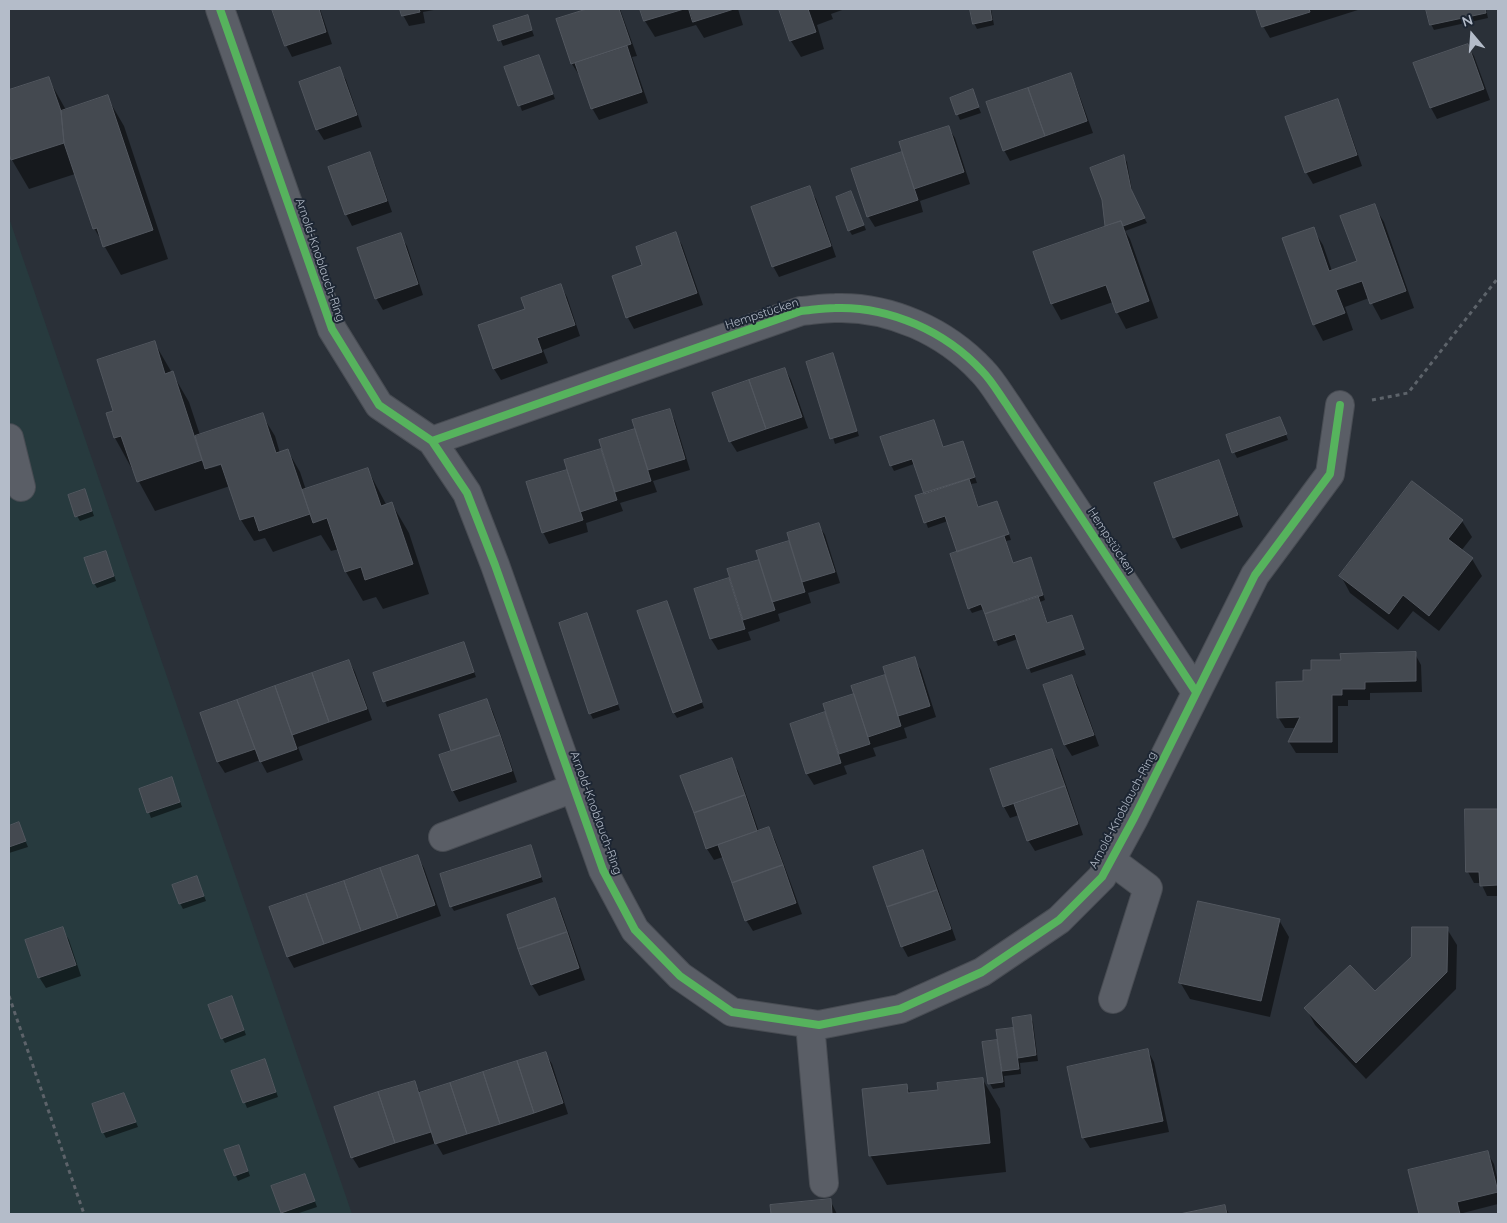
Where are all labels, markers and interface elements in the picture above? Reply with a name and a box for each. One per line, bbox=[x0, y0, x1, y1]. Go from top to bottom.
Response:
north arrow bbox=[1447, 10, 1497, 60]
text: N bbox=[1460, 11, 1475, 31]
street label: Arnold-Knoblauch-Ring bbox=[292, 196, 348, 324]
street label: Hempstücken bbox=[724, 295, 800, 333]
street label: Hempstücken bbox=[1084, 505, 1138, 577]
street label: Arnold-Knoblauch-Ring bbox=[567, 749, 625, 877]
street label: Arnold-Knoblauch-Ring bbox=[1086, 749, 1160, 871]

